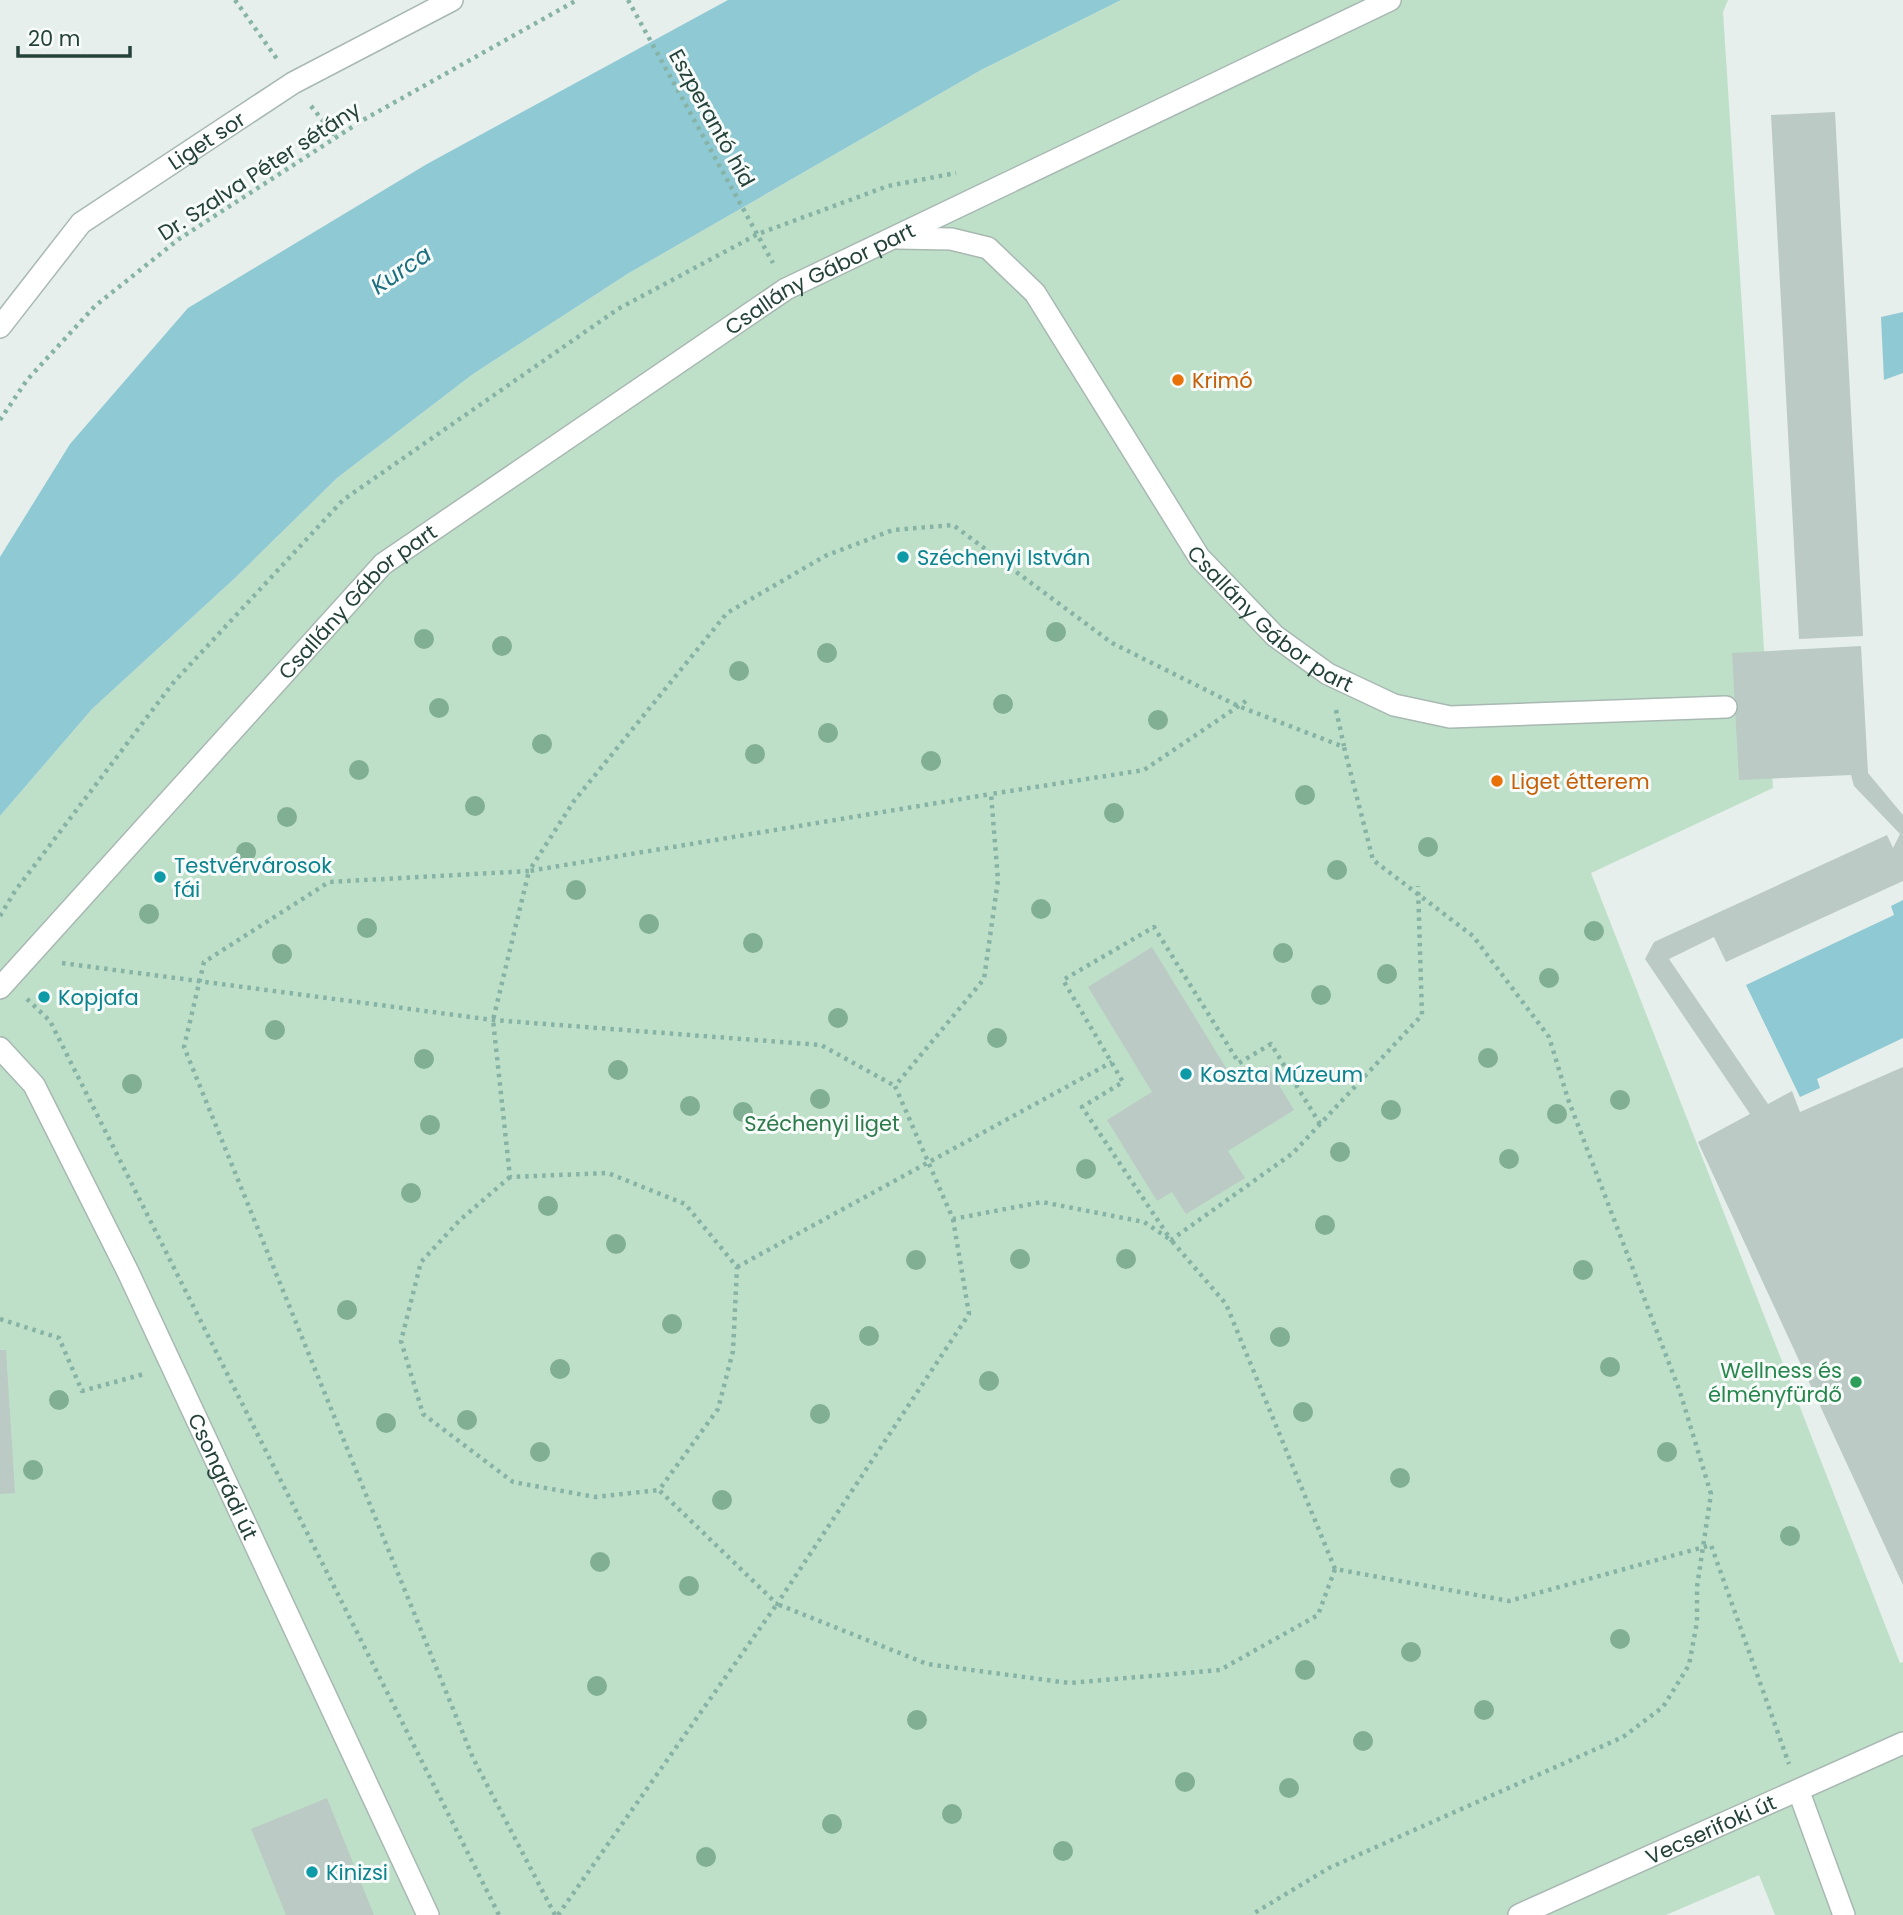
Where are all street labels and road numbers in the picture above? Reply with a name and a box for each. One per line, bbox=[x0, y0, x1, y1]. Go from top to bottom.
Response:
street label: Eszperantó híd bbox=[662, 44, 762, 192]
street label: Dr. Szalva Péter sétány bbox=[152, 95, 366, 247]
street label: Liget sor bbox=[162, 104, 251, 176]
street label: Csallány Gábor part bbox=[719, 215, 919, 341]
street label: Csallány Gábor part bbox=[271, 517, 442, 685]
street label: Csallány Gábor part bbox=[1181, 540, 1358, 698]
street label: Csongrádi út bbox=[181, 1408, 265, 1544]
street label: Vecserifoki út bbox=[1641, 1787, 1781, 1871]

